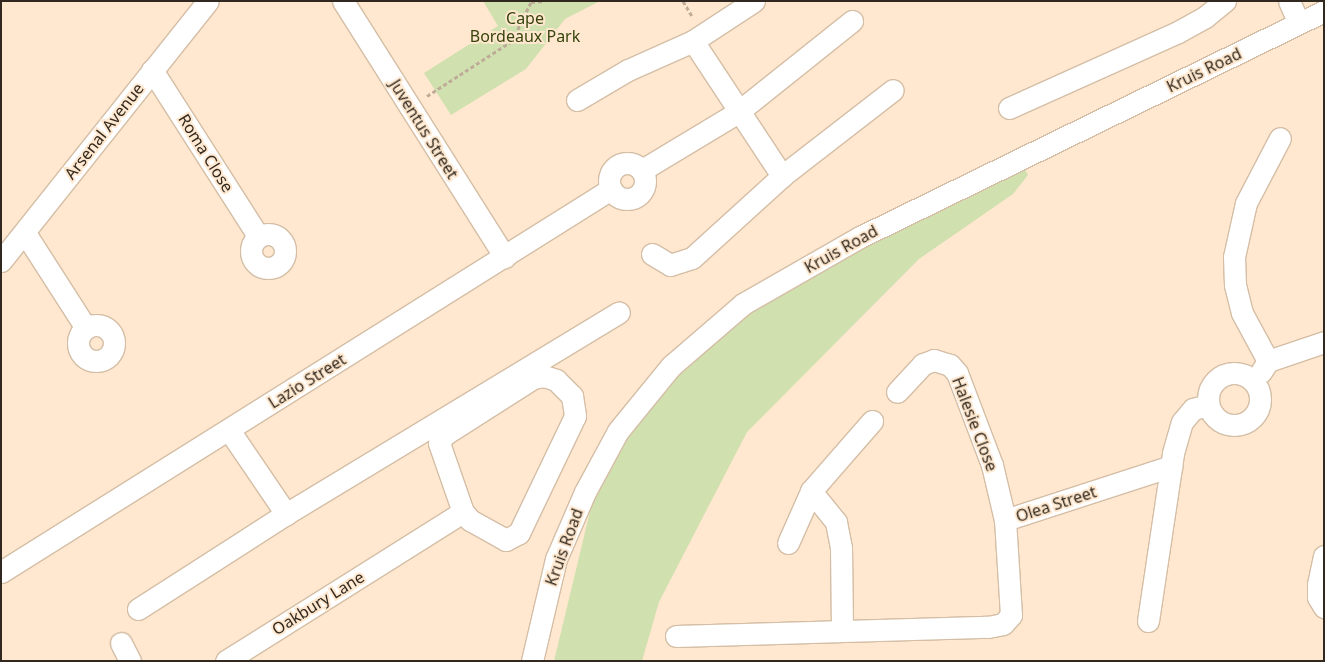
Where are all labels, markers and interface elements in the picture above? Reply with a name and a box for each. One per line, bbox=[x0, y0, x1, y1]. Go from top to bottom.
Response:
park label: Cape Bordeaux Park bbox=[470, 8, 580, 46]
street label: Kruis Road bbox=[1163, 44, 1245, 96]
street label: Juventus Street bbox=[386, 76, 462, 182]
street label: Arsenal Avenue bbox=[60, 79, 148, 183]
street label: Roma Close bbox=[174, 110, 238, 196]
street label: Kruis Road bbox=[801, 221, 881, 277]
street label: Lazio Street bbox=[265, 350, 349, 412]
street label: Halesie Close bbox=[948, 374, 1002, 474]
street label: Olea Street bbox=[1013, 482, 1099, 526]
street label: Kruis Road bbox=[541, 506, 587, 588]
street label: Oakbury Lane bbox=[268, 567, 368, 639]

